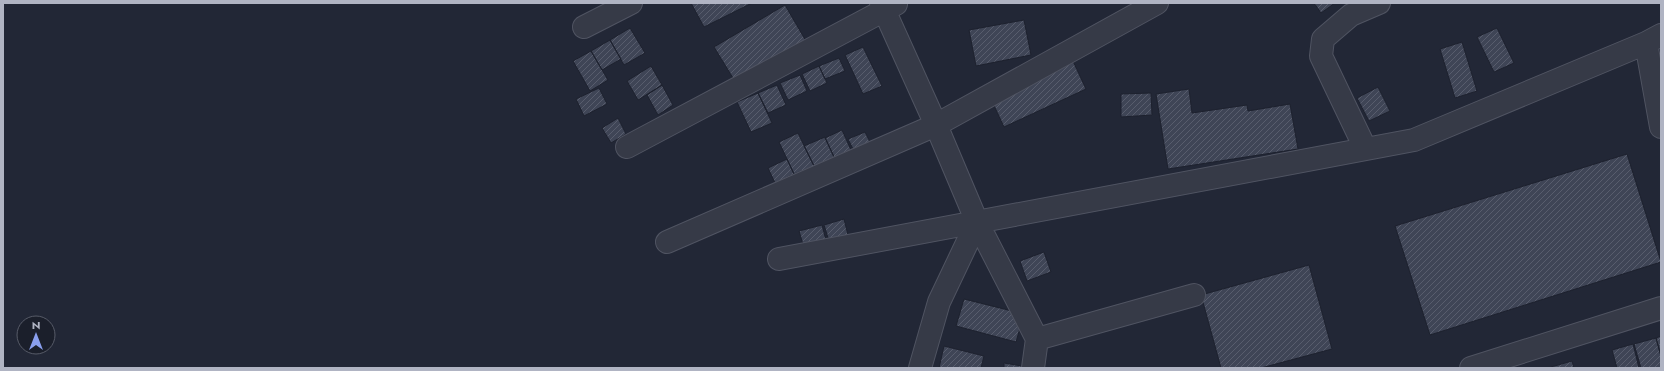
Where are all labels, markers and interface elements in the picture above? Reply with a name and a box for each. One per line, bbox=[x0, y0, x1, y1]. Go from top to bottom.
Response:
north arrow bbox=[16, 315, 56, 355]
text: N bbox=[32, 317, 40, 333]

